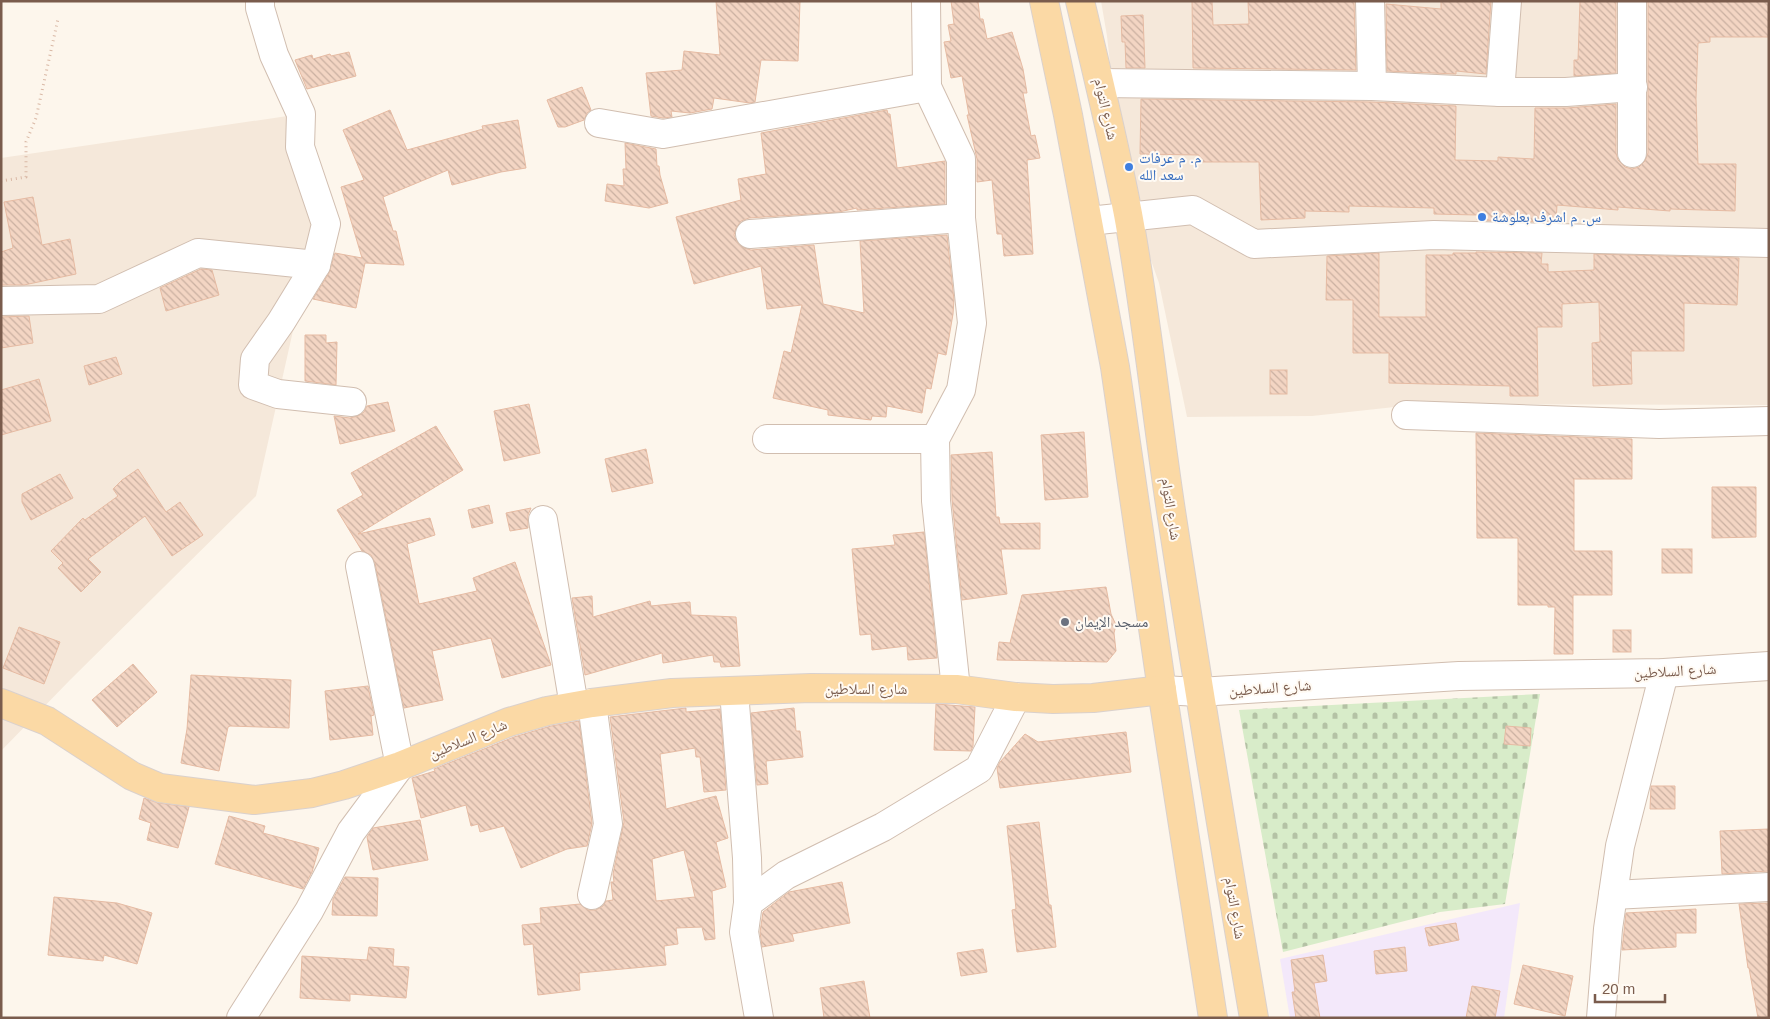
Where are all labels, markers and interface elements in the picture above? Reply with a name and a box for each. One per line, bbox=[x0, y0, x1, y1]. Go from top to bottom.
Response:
street label: شارع التوام bbox=[1089, 76, 1122, 142]
place label: م. م عرفات سعد الله bbox=[1139, 149, 1201, 183]
marker: م. م عرفات سعد الله bbox=[1123, 161, 1135, 173]
place label: س. م اشرف بعلوشة bbox=[1492, 208, 1601, 227]
marker: س. م اشرف بعلوشة bbox=[1476, 211, 1488, 223]
street label: شارع التوام bbox=[1156, 477, 1185, 542]
place label: مسجد الإيمان bbox=[1075, 613, 1148, 632]
marker: مسجد الإيمان bbox=[1059, 616, 1071, 628]
street label: شارع السلاطين bbox=[1633, 660, 1717, 683]
street label: شارع السلاطين bbox=[1228, 676, 1312, 701]
street label: شارع السلاطين bbox=[825, 680, 907, 699]
street label: شارع السلاطين bbox=[426, 715, 510, 764]
street label: شارع التوام bbox=[1220, 876, 1249, 941]
scale bar bbox=[1595, 972, 1665, 1004]
text: 20 m bbox=[1602, 980, 1635, 997]

